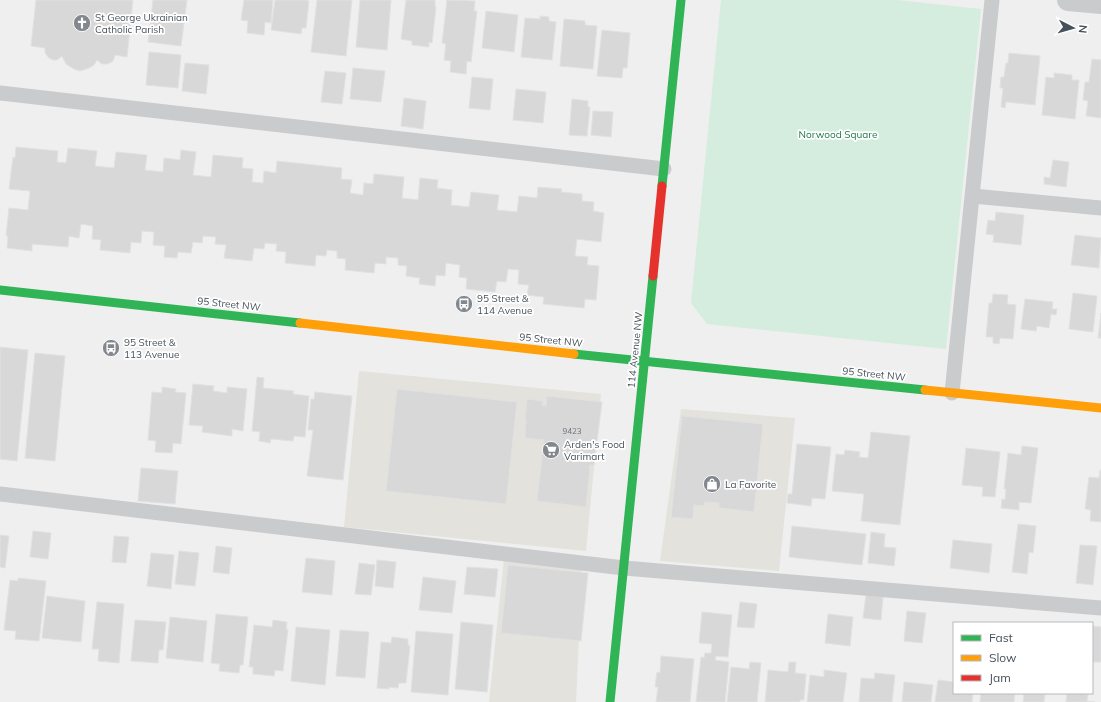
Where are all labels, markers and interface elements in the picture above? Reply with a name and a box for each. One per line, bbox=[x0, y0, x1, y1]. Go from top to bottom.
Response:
north arrow bbox=[1053, 8, 1093, 48]
place label: St George Ukrainian Catholic Parish bbox=[95, 11, 188, 36]
church icon: St George Ukrainian Catholic Parish bbox=[72, 13, 92, 33]
text: N bbox=[1076, 24, 1090, 34]
park label: Norwood Square bbox=[799, 128, 877, 141]
place label: 95 Street & 114 Avenue bbox=[477, 292, 532, 317]
street label: 95 Street NW bbox=[197, 294, 261, 314]
bus stop icon: 95 Street & 114 Avenue bbox=[454, 294, 474, 314]
street label: 114 Avenue NW bbox=[625, 311, 645, 389]
street label: 95 Street NW bbox=[519, 330, 583, 350]
place label: 95 Street & 113 Avenue bbox=[124, 336, 179, 361]
bus stop icon: 95 Street & 113 Avenue bbox=[101, 338, 121, 358]
street label: 95 Street NW bbox=[842, 364, 906, 384]
house number: 9423 bbox=[562, 426, 582, 436]
place label: Arden's Food Varimart bbox=[564, 438, 625, 463]
supermarket icon: Arden's Food Varimart bbox=[541, 440, 561, 460]
shop icon: La Favorite bbox=[702, 474, 722, 494]
place label: La Favorite bbox=[725, 478, 776, 491]
legend bbox=[953, 622, 1093, 694]
text: Fast bbox=[989, 630, 1013, 645]
text: Slow bbox=[989, 650, 1017, 665]
text: Jam bbox=[989, 670, 1011, 685]

